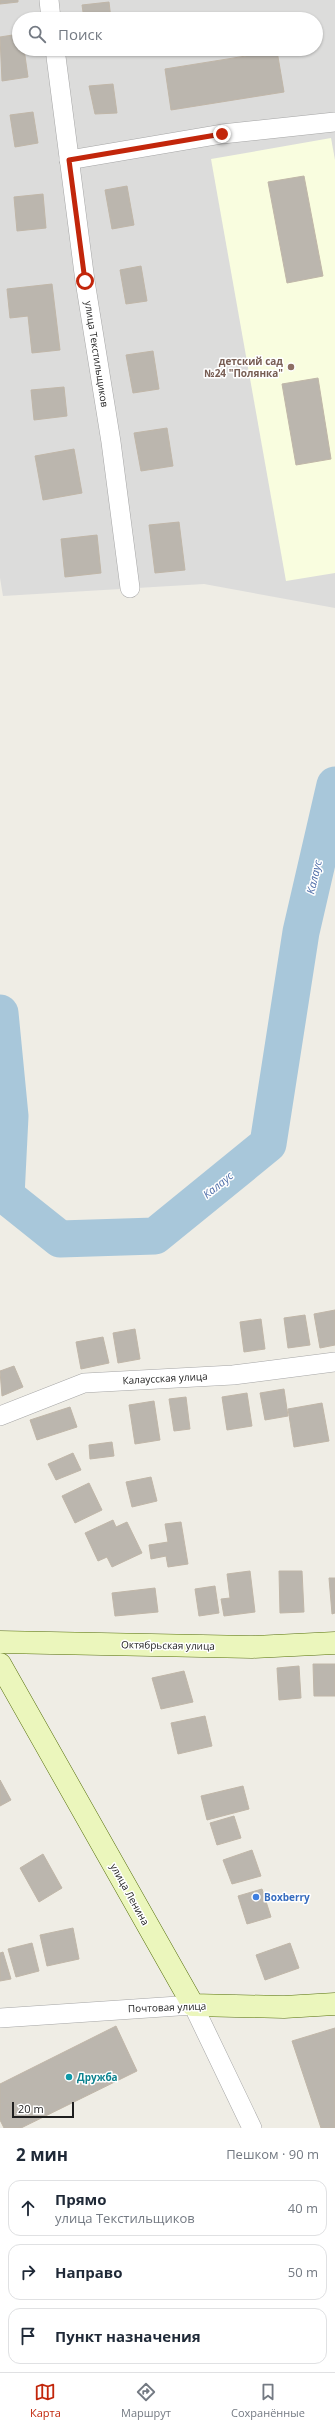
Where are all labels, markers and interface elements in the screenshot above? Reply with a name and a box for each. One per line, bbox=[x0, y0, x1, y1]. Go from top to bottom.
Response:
search box bbox=[12, 12, 323, 56]
icon: search bbox=[26, 23, 48, 45]
text: Поиск bbox=[58, 24, 102, 44]
route end bbox=[213, 125, 231, 143]
route start bbox=[76, 272, 94, 290]
street label: улица Текстильщиков bbox=[82, 300, 112, 408]
place label: детский сад №24 "Полянка" bbox=[204, 354, 283, 380]
marker: детский сад №24 "Полянка" bbox=[286, 362, 296, 372]
water label: Калаус bbox=[302, 857, 325, 895]
water label: Калаус bbox=[200, 1167, 237, 1201]
street label: Калаусская улица bbox=[122, 1369, 208, 1387]
street label: Октябрьская улица bbox=[121, 1637, 215, 1653]
street label: улица Ленина bbox=[107, 1861, 153, 1927]
place label: Boxberry bbox=[264, 1890, 310, 1904]
marker: Boxberry bbox=[251, 1892, 261, 1902]
street label: Почтовая улица bbox=[128, 1999, 206, 2015]
place label: Дружба bbox=[77, 2070, 118, 2084]
marker: Дружба bbox=[64, 2072, 74, 2082]
scale bar bbox=[12, 2100, 74, 2119]
text: 20 m bbox=[18, 2101, 44, 2116]
text: 2 мин bbox=[16, 2143, 68, 2166]
text: Пешком · 90 m bbox=[226, 2145, 319, 2163]
text: Прямо bbox=[55, 2189, 107, 2209]
icon: ahead bbox=[17, 2197, 39, 2219]
text: 40 m bbox=[288, 2199, 318, 2217]
text: улица Текстильщиков bbox=[55, 2209, 195, 2227]
icon: right bbox=[17, 2261, 39, 2283]
text: Направо bbox=[55, 2262, 123, 2282]
text: 50 m bbox=[288, 2263, 318, 2281]
icon: arrive bbox=[17, 2325, 39, 2347]
text: Пункт назначения bbox=[55, 2326, 201, 2346]
tab: Карта bbox=[30, 2381, 61, 2420]
tab: Маршрут bbox=[121, 2381, 171, 2420]
tab: Сохранённые bbox=[231, 2381, 305, 2420]

